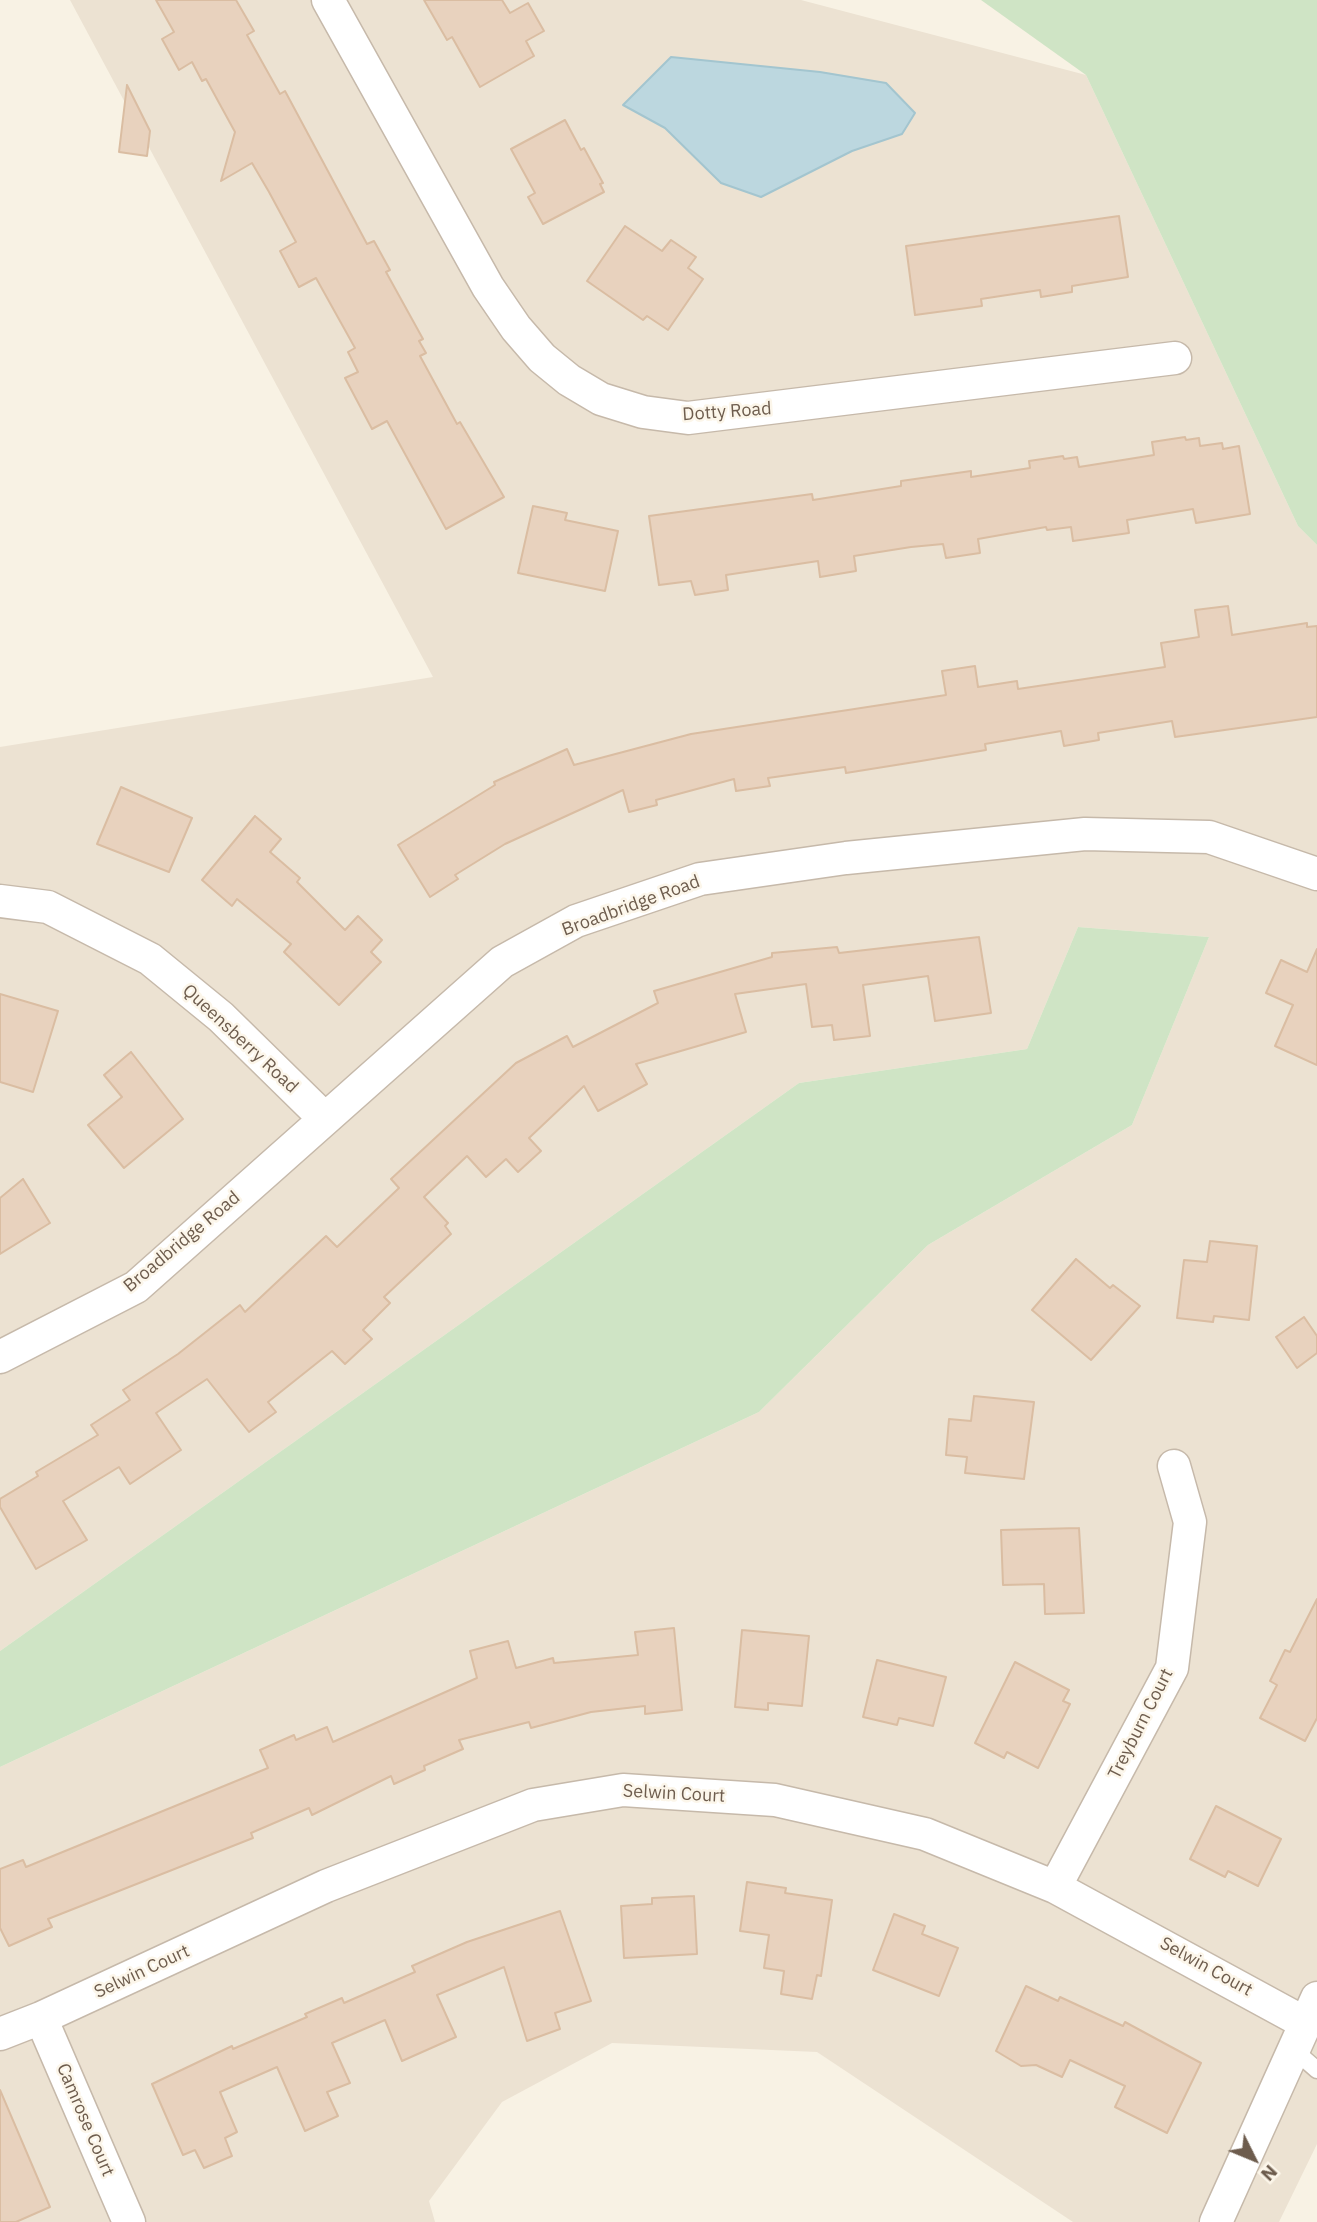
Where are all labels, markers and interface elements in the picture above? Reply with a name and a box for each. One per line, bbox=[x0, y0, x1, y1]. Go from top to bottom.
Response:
street label: Dotty Road bbox=[682, 398, 772, 426]
street label: Broadbridge Road bbox=[559, 871, 703, 941]
street label: Queensberry Road bbox=[178, 980, 302, 1098]
street label: Broadbridge Road bbox=[119, 1187, 245, 1297]
street label: Treyburn Court bbox=[1104, 1665, 1178, 1783]
street label: Selwin Court bbox=[622, 1781, 726, 1807]
street label: Selwin Court bbox=[1156, 1933, 1256, 2001]
street label: Selwin Court bbox=[91, 1941, 193, 2003]
street label: Camrose Court bbox=[52, 2060, 118, 2180]
north arrow bbox=[1219, 2124, 1289, 2194]
text: N bbox=[1256, 2160, 1283, 2187]

